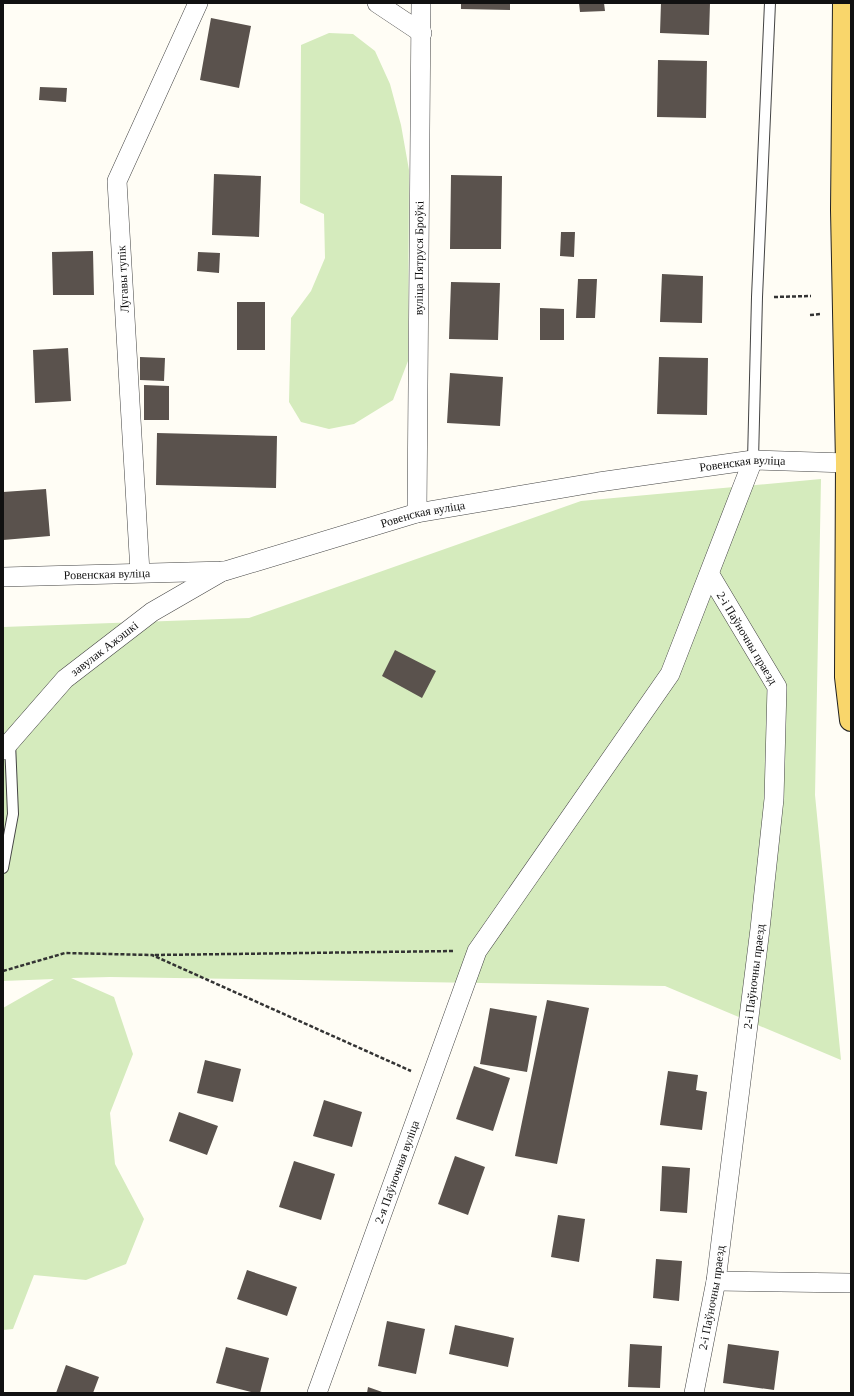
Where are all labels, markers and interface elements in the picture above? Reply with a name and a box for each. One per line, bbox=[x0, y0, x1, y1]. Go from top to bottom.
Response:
street label: вуліца Пятруся Броўкі bbox=[412, 200, 426, 315]
street label: Лугавы тупік bbox=[114, 245, 132, 313]
street label: Ровенская вуліца bbox=[699, 453, 786, 475]
street label: Ровенская вуліца bbox=[379, 498, 467, 531]
street label: Ровенская вуліца bbox=[64, 566, 151, 582]
street label: 2-і Паўночны праезд bbox=[714, 589, 780, 687]
street label: завулак Ажэшкі bbox=[68, 618, 142, 679]
street label: 2-і Паўночны праезд bbox=[741, 923, 768, 1030]
street label: 2-я Паўночная вуліца bbox=[372, 1118, 422, 1226]
street label: 2-і Паўночны праезд bbox=[696, 1245, 727, 1351]

